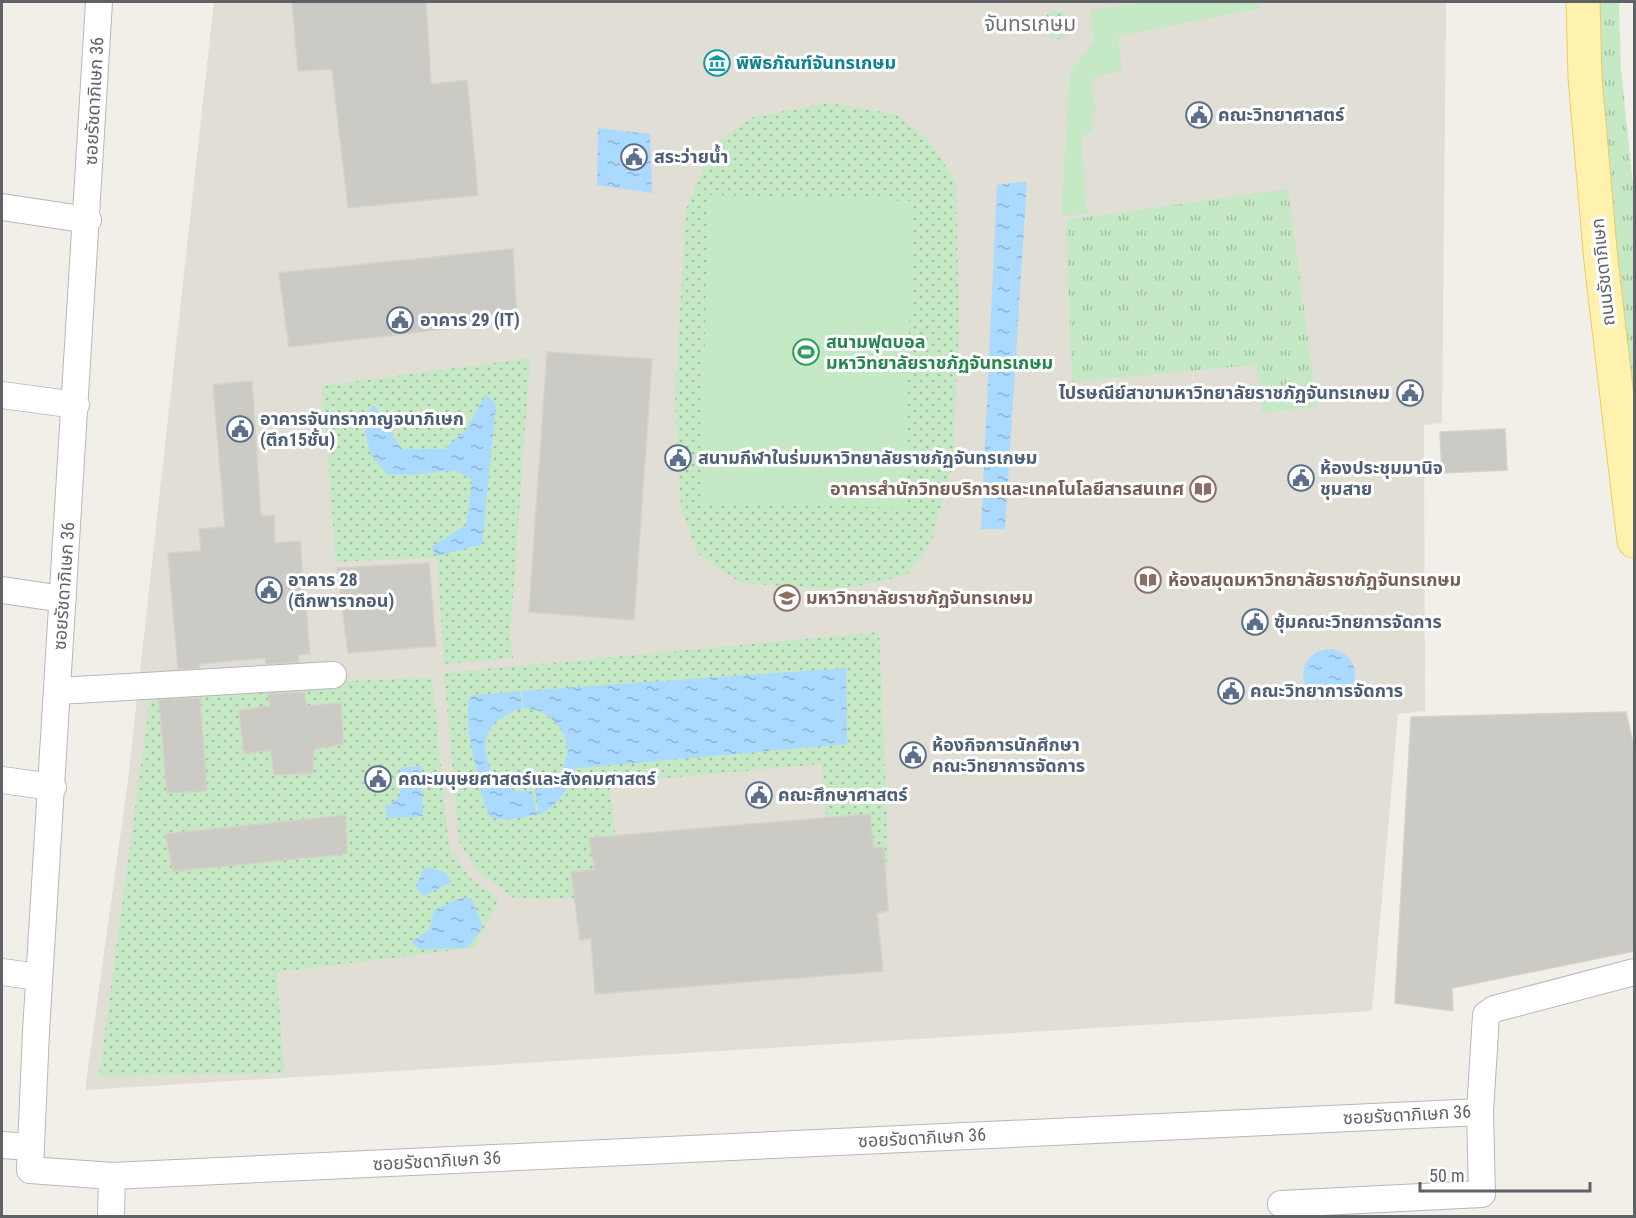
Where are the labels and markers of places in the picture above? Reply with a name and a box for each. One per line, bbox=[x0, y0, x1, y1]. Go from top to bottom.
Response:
museum icon: พิพิธภัณฑ์จันทรเกษม bbox=[702, 48, 732, 78]
place label: พิพิธภัณฑ์จันทรเกษม bbox=[736, 52, 896, 73]
public building icon: คณะวิทยาศาสตร์ bbox=[1184, 100, 1214, 130]
place label: คณะวิทยาศาสตร์ bbox=[1218, 104, 1345, 125]
public building icon: สระว่ายน้ำ bbox=[619, 142, 649, 172]
place label: สระว่ายน้ำ bbox=[654, 144, 728, 167]
public building icon: อาคาร 29 (IT) bbox=[385, 305, 415, 335]
place label: อาคาร 29 (IT) bbox=[420, 309, 520, 331]
place label: สนามฟุตบอล มหาวิทยาลัยราชภัฏจันทรเกษม bbox=[826, 331, 1053, 373]
sports icon: สนามฟุตบอล มหาวิทยาลัยราชภัฏจันทรเกษม bbox=[791, 337, 821, 367]
public building icon: ไปรษณีย์สาขามหาวิทยาลัยราชภัฏจันทรเกษม bbox=[1395, 378, 1425, 408]
place label: ไปรษณีย์สาขามหาวิทยาลัยราชภัฏจันทรเกษม bbox=[1059, 382, 1390, 403]
place label: อาคารจันทรากาญจนาภิเษก (ตึก15ชั้น) bbox=[260, 408, 464, 451]
public building icon: อาคารจันทรากาญจนาภิเษก (ตึก15ชั้น) bbox=[225, 414, 255, 444]
public building icon: สนามกีฬาในร่มมหาวิทยาลัยราชภัฏจันทรเกษม bbox=[663, 443, 693, 473]
place label: สนามกีฬาในร่มมหาวิทยาลัยราชภัฏจันทรเกษม bbox=[698, 447, 1037, 468]
place label: ห้องประชุมมานิจ ชุมสาย bbox=[1320, 457, 1443, 500]
public building icon: ห้องประชุมมานิจ ชุมสาย bbox=[1286, 463, 1316, 493]
library icon: อาคารสำนักวิทยบริการและเทคโนโลยีสารสนเทศ bbox=[1188, 474, 1218, 504]
place label: อาคารสำนักวิทยบริการและเทคโนโลยีสารสนเทศ bbox=[830, 478, 1184, 499]
library icon: ห้องสมุดมหาวิทยาลัยราชภัฏจันทรเกษม bbox=[1133, 565, 1163, 595]
place label: อาคาร 28 (ตึกพารากอน) bbox=[288, 569, 394, 612]
place label: ห้องสมุดมหาวิทยาลัยราชภัฏจันทรเกษม bbox=[1168, 569, 1461, 591]
public building icon: อาคาร 28 (ตึกพารากอน) bbox=[254, 575, 284, 605]
school or university icon: มหาวิทยาลัยราชภัฏจันทรเกษม bbox=[772, 583, 802, 613]
place label: มหาวิทยาลัยราชภัฏจันทรเกษม bbox=[806, 587, 1033, 608]
public building icon: ซุ้มคณะวิทยการจัดการ bbox=[1240, 607, 1270, 637]
place label: ซุ้มคณะวิทยการจัดการ bbox=[1274, 611, 1442, 633]
public building icon: คณะวิทยาการจัดการ bbox=[1216, 676, 1246, 706]
place label: คณะวิทยาการจัดการ bbox=[1250, 680, 1403, 701]
place label: ห้องกิจการนักศึกษา คณะวิทยาการจัดการ bbox=[932, 734, 1085, 776]
public building icon: ห้องกิจการนักศึกษา คณะวิทยาการจัดการ bbox=[898, 740, 928, 770]
public building icon: คณะมนุษยศาสตร์และสังคมศาสตร์ bbox=[363, 764, 393, 794]
place label: คณะมนุษยศาสตร์และสังคมศาสตร์ bbox=[398, 768, 656, 790]
public building icon: คณะศึกษาศาสตร์ bbox=[744, 780, 774, 810]
place label: คณะศึกษาศาสตร์ bbox=[778, 784, 908, 805]

